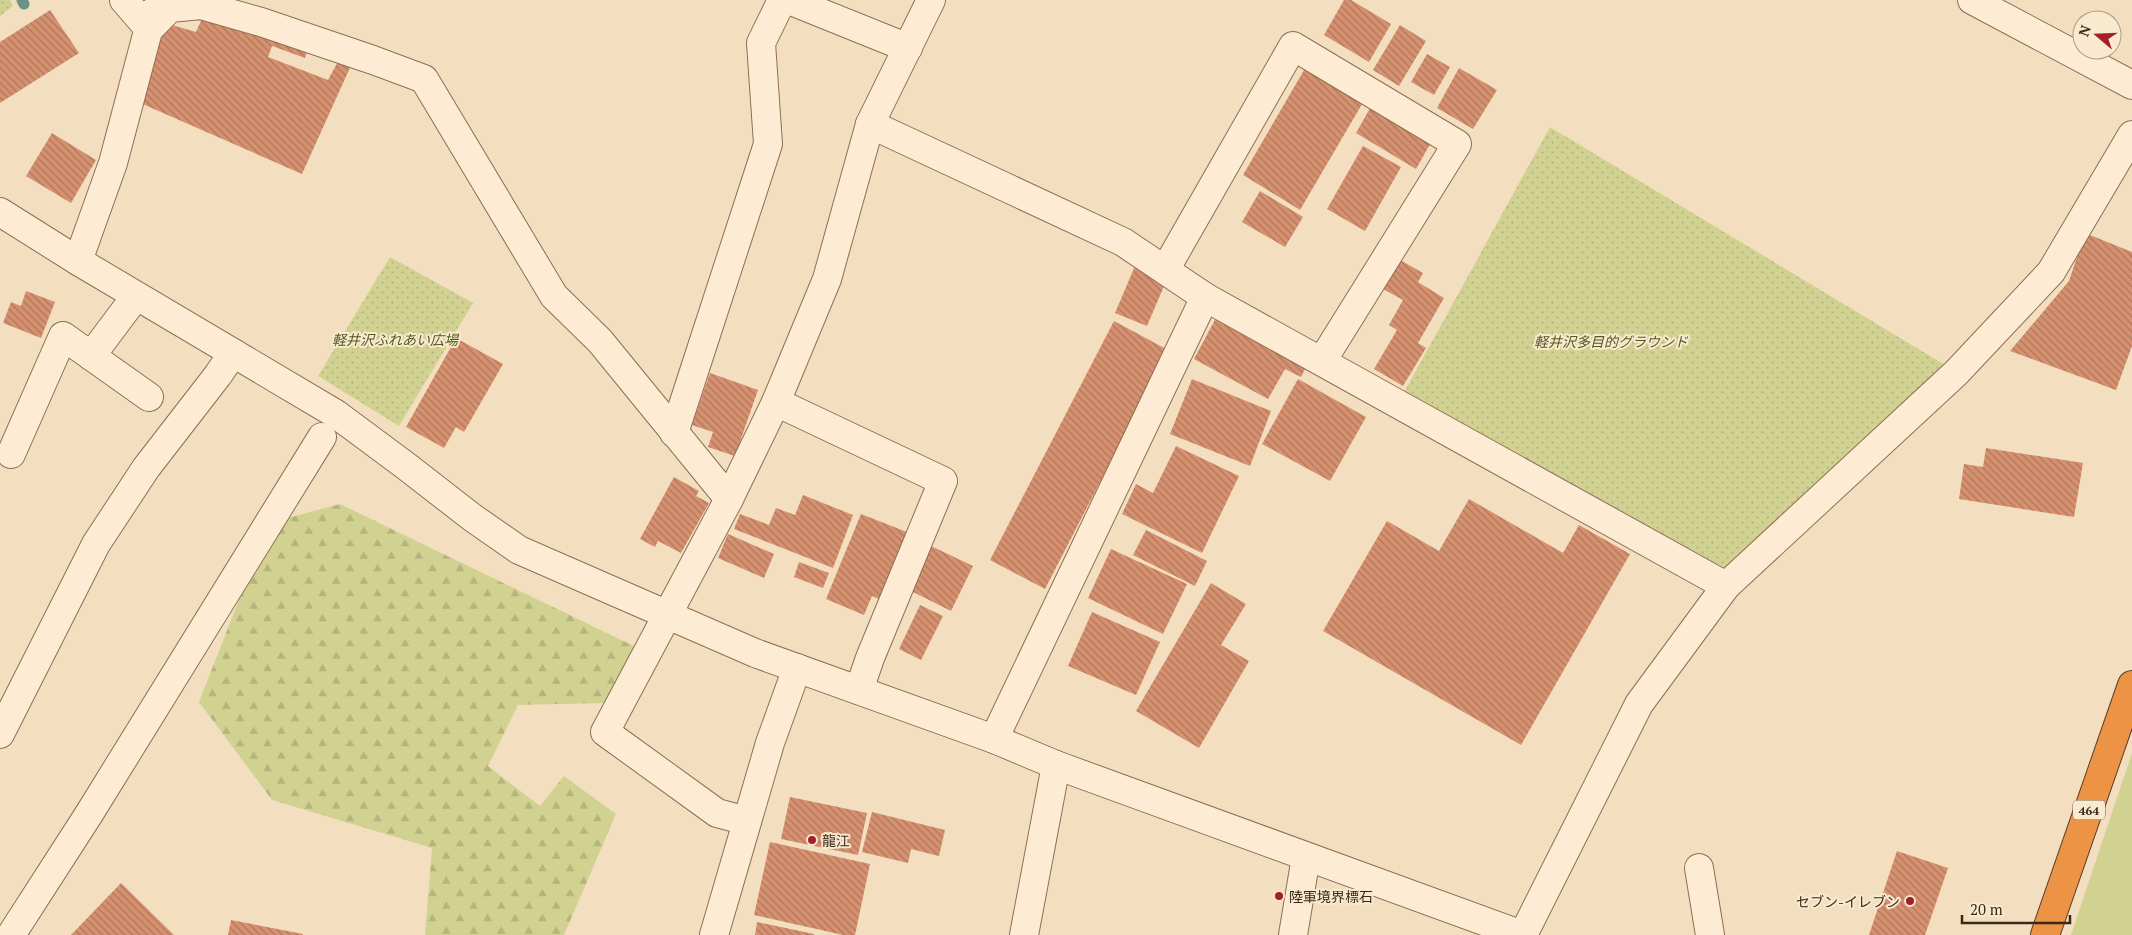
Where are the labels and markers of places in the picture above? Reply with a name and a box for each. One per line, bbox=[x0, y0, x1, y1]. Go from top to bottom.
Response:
place label: 龍江 bbox=[822, 831, 850, 850]
marker: 龍江 bbox=[806, 834, 818, 846]
place label: 陸軍境界標石 bbox=[1289, 887, 1373, 906]
marker: 陸軍境界標石 bbox=[1273, 890, 1285, 902]
place label: セブン-イレブン bbox=[1796, 892, 1900, 911]
marker: セブン-イレブン bbox=[1904, 895, 1916, 907]

